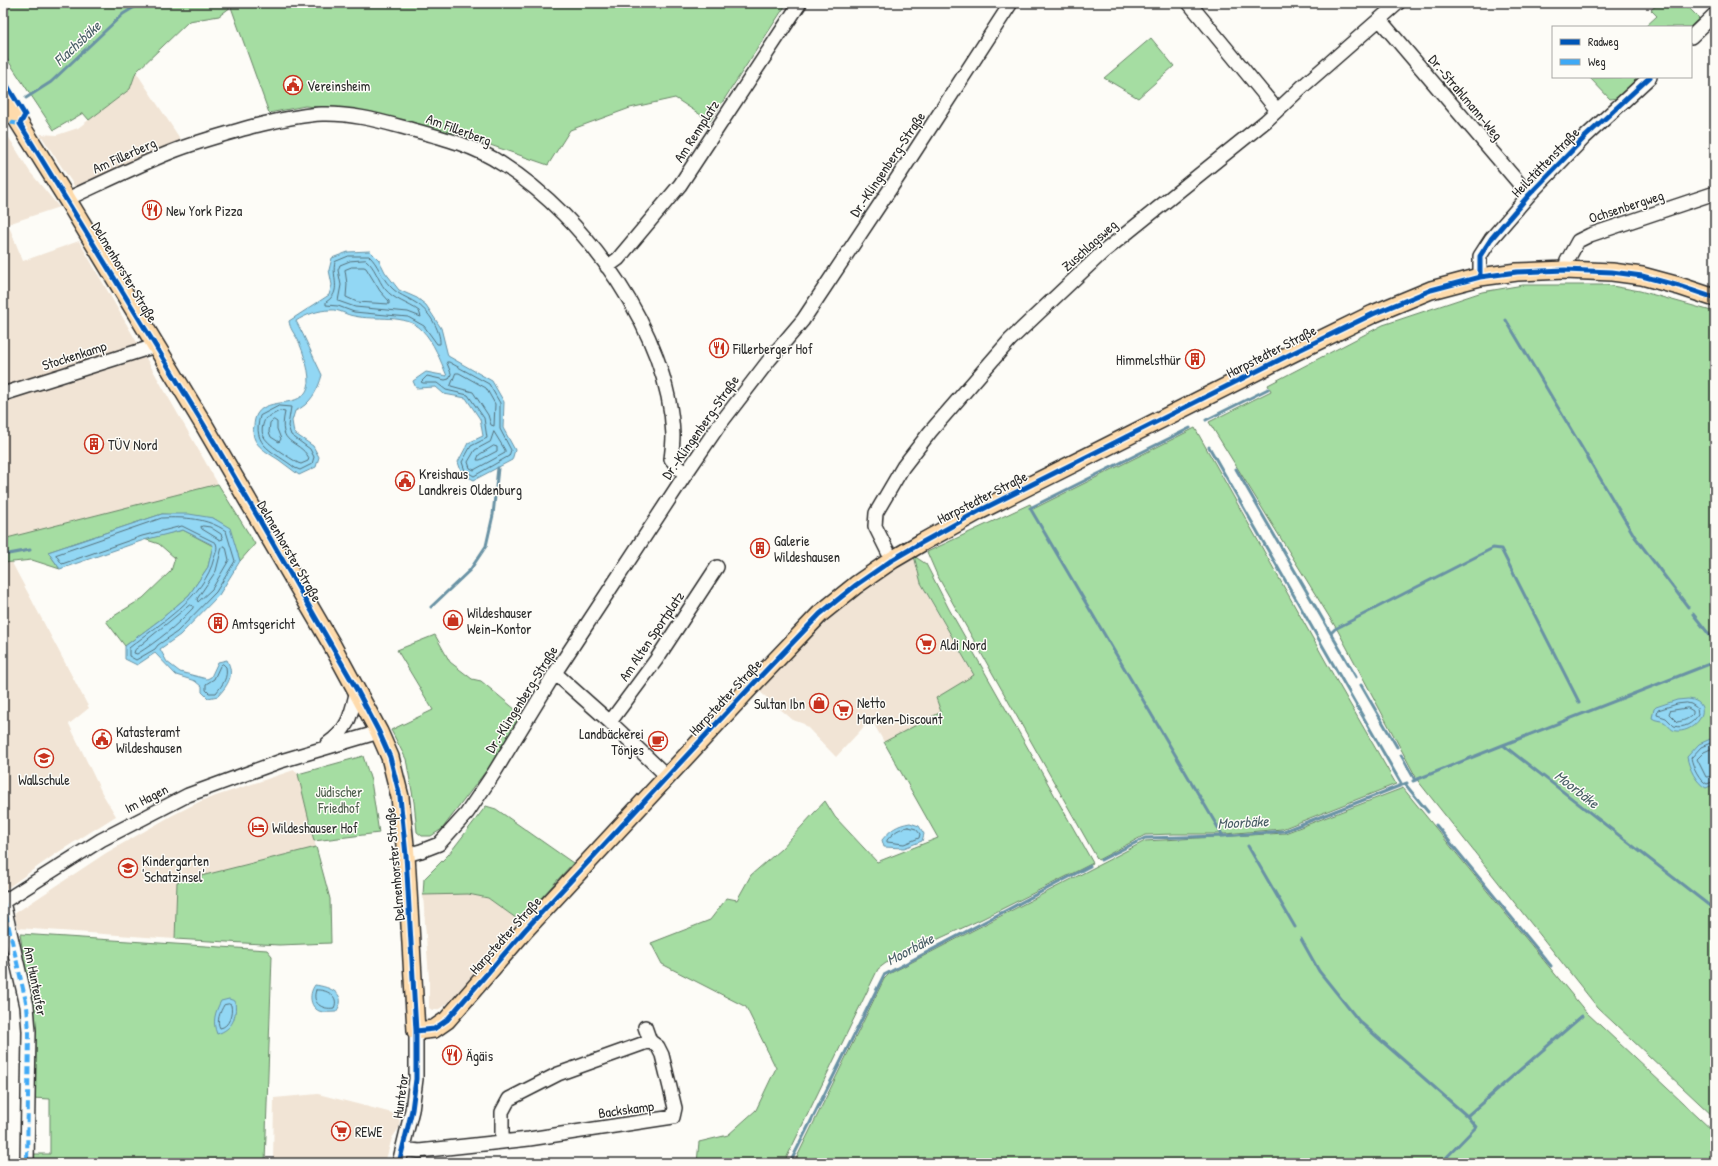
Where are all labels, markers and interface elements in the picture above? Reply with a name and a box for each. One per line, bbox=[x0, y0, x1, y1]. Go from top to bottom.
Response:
water label: Flachsbäke bbox=[49, 15, 106, 70]
legend bbox=[1552, 26, 1692, 78]
text: Radweg bbox=[1588, 33, 1619, 50]
street label: Dr.-Strahlmann-Weg bbox=[1424, 50, 1507, 144]
text: Weg bbox=[1588, 53, 1606, 70]
public building icon: Vereinsheim bbox=[282, 74, 304, 96]
place label: Vereinsheim bbox=[307, 76, 370, 95]
street label: Am Rennplatz bbox=[669, 96, 724, 166]
street label: Dr.-Klingenberg-Straße bbox=[845, 107, 930, 221]
street label: Am Fillerberg bbox=[423, 108, 494, 150]
street label: Heilstättenstraße bbox=[1507, 123, 1584, 202]
street label: Am Fillerberg bbox=[89, 133, 159, 178]
street label: Ochsenbergweg bbox=[1586, 185, 1666, 228]
restaurant icon: New York Pizza bbox=[141, 199, 163, 221]
place label: New York Pizza bbox=[166, 201, 243, 220]
street label: Zuschlagsweg bbox=[1057, 215, 1121, 276]
street label: Delmenhorster Straße bbox=[87, 218, 163, 327]
street label: Harpstedter Straße bbox=[1223, 320, 1320, 383]
street label: Stockenkamp bbox=[39, 336, 109, 375]
restaurant icon: Fillerberger Hof bbox=[708, 337, 730, 359]
place label: Fillerberger Hof bbox=[732, 339, 813, 359]
building icon: Himmelsthür bbox=[1184, 348, 1206, 370]
place label: Himmelsthür bbox=[1116, 350, 1182, 369]
street label: Dr.-Klingenberg-Straße bbox=[657, 371, 744, 483]
building icon: TÜV Nord bbox=[83, 433, 105, 455]
place label: TÜV Nord bbox=[108, 435, 158, 454]
place label: Kreishaus Landkreis Oldenburg bbox=[419, 464, 522, 500]
street label: Harpstedter Straße bbox=[934, 466, 1031, 529]
public building icon: Kreishaus Landkreis Oldenburg bbox=[394, 470, 416, 492]
street label: Delmenhorster Straße bbox=[252, 497, 327, 606]
place label: Galerie Wildeshausen bbox=[774, 531, 840, 566]
building icon: Galerie Wildeshausen bbox=[749, 537, 771, 559]
street label: Am Alten Sportplatz bbox=[614, 587, 689, 685]
place label: Wildeshauser Wein-Kontor bbox=[467, 603, 533, 638]
shop icon: Wildeshauser Wein-Kontor bbox=[442, 609, 464, 631]
building icon: Amtsgericht bbox=[207, 612, 229, 634]
place label: Amtsgericht bbox=[232, 614, 295, 634]
supermarket icon: Aldi Nord bbox=[915, 633, 937, 655]
place label: Aldi Nord bbox=[940, 635, 987, 654]
street label: Dr.-Klingenberg-Straße bbox=[480, 641, 563, 757]
street label: Harpstedter Straße bbox=[684, 654, 767, 740]
shop icon: Sultan Ibn bbox=[808, 692, 830, 714]
place label: Netto Marken-Discount bbox=[857, 693, 943, 728]
place label: Sultan Ibn bbox=[754, 694, 805, 713]
supermarket icon: Netto Marken-Discount bbox=[832, 699, 854, 721]
place label: Katasteramt Wildeshausen bbox=[116, 722, 182, 757]
place label: Landbäckerei Tönjes bbox=[579, 724, 644, 760]
public building icon: Katasteramt Wildeshausen bbox=[91, 728, 113, 750]
cafe icon: Landbäckerei Tönjes bbox=[647, 730, 669, 752]
school or university icon: Wallschule bbox=[33, 747, 55, 769]
water label: Moorbäke bbox=[1550, 765, 1604, 814]
place label: Wallschule bbox=[18, 770, 70, 789]
street label: Im Hagen bbox=[121, 779, 171, 818]
park label: Jüdischer Friedhof bbox=[315, 782, 363, 817]
street label: Delmenhorster Straße bbox=[380, 806, 409, 921]
water label: Moorbäke bbox=[1217, 810, 1270, 834]
hotel icon: Wildeshauser Hof bbox=[247, 816, 269, 838]
place label: Wildeshauser Hof bbox=[272, 818, 358, 837]
place label: Kindergarten 'Schatzinsel' bbox=[142, 851, 209, 886]
school or university icon: Kindergarten 'Schatzinsel' bbox=[117, 857, 139, 879]
street label: Harpstedter Straße bbox=[465, 892, 546, 979]
water label: Moorbäke bbox=[883, 927, 938, 970]
street label: Am Hunteufer bbox=[20, 945, 52, 1018]
restaurant icon: Ägäis bbox=[441, 1044, 463, 1066]
place label: Ägäis bbox=[466, 1046, 493, 1066]
street label: Huntetor bbox=[387, 1072, 413, 1119]
street label: Backskamp bbox=[597, 1096, 655, 1123]
supermarket icon: REWE bbox=[330, 1120, 352, 1142]
place label: REWE bbox=[355, 1122, 382, 1141]

